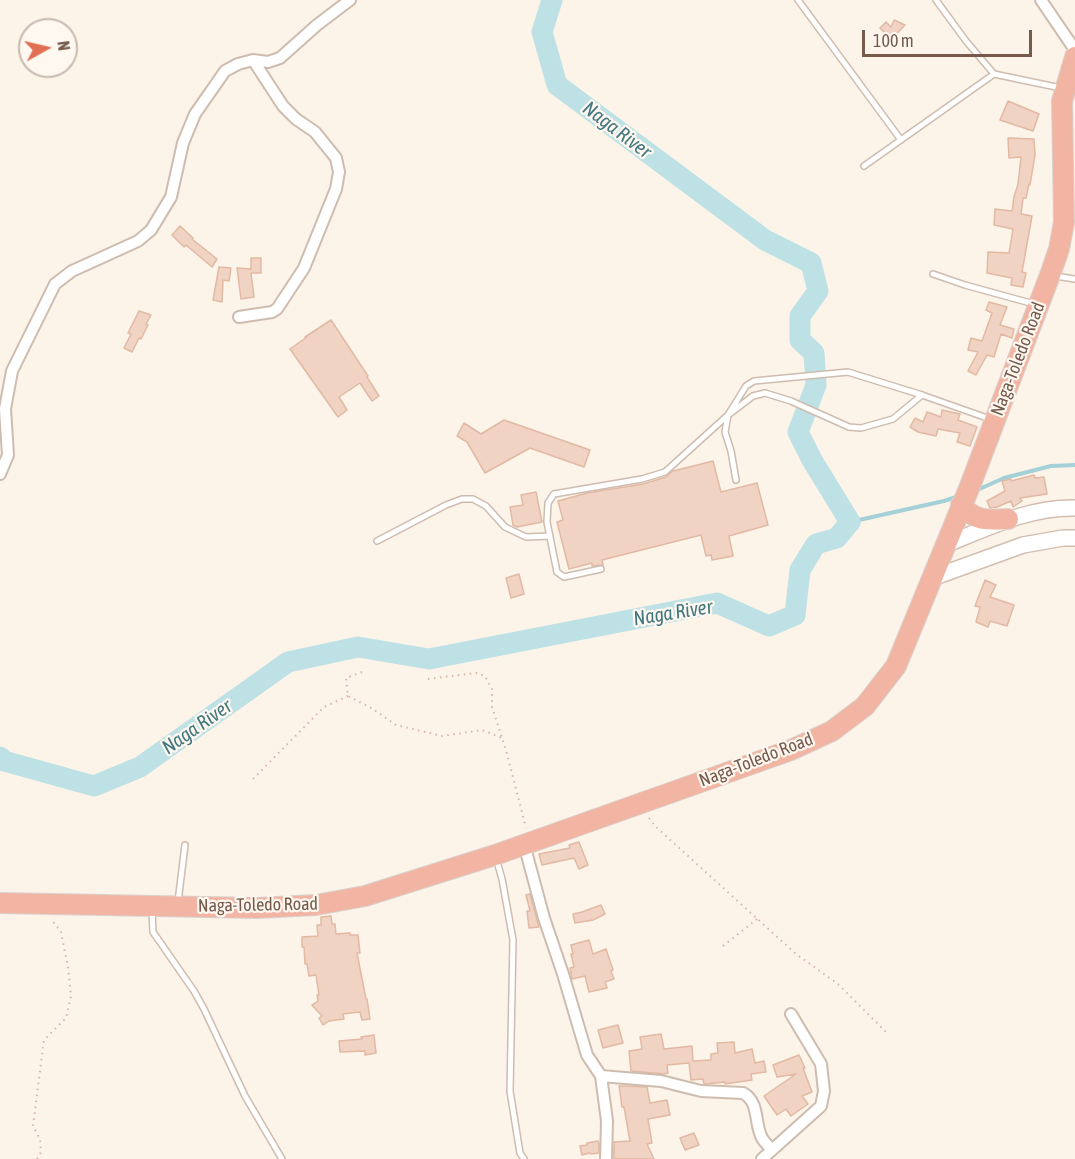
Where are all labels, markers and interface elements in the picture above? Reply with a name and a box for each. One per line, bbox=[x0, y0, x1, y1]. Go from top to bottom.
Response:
north arrow bbox=[18, 18, 78, 78]
scale bar bbox=[865, 18, 1034, 56]
text: 100 m bbox=[873, 30, 914, 51]
text: N bbox=[54, 40, 73, 52]
water label: Naga River bbox=[578, 96, 656, 164]
street label: Naga-Toledo Road bbox=[986, 299, 1050, 419]
water label: Naga River bbox=[632, 595, 714, 631]
water label: Naga River bbox=[157, 694, 237, 760]
street label: Naga-Toledo Road bbox=[696, 728, 816, 792]
street label: Naga-Toledo Road bbox=[198, 893, 318, 917]

